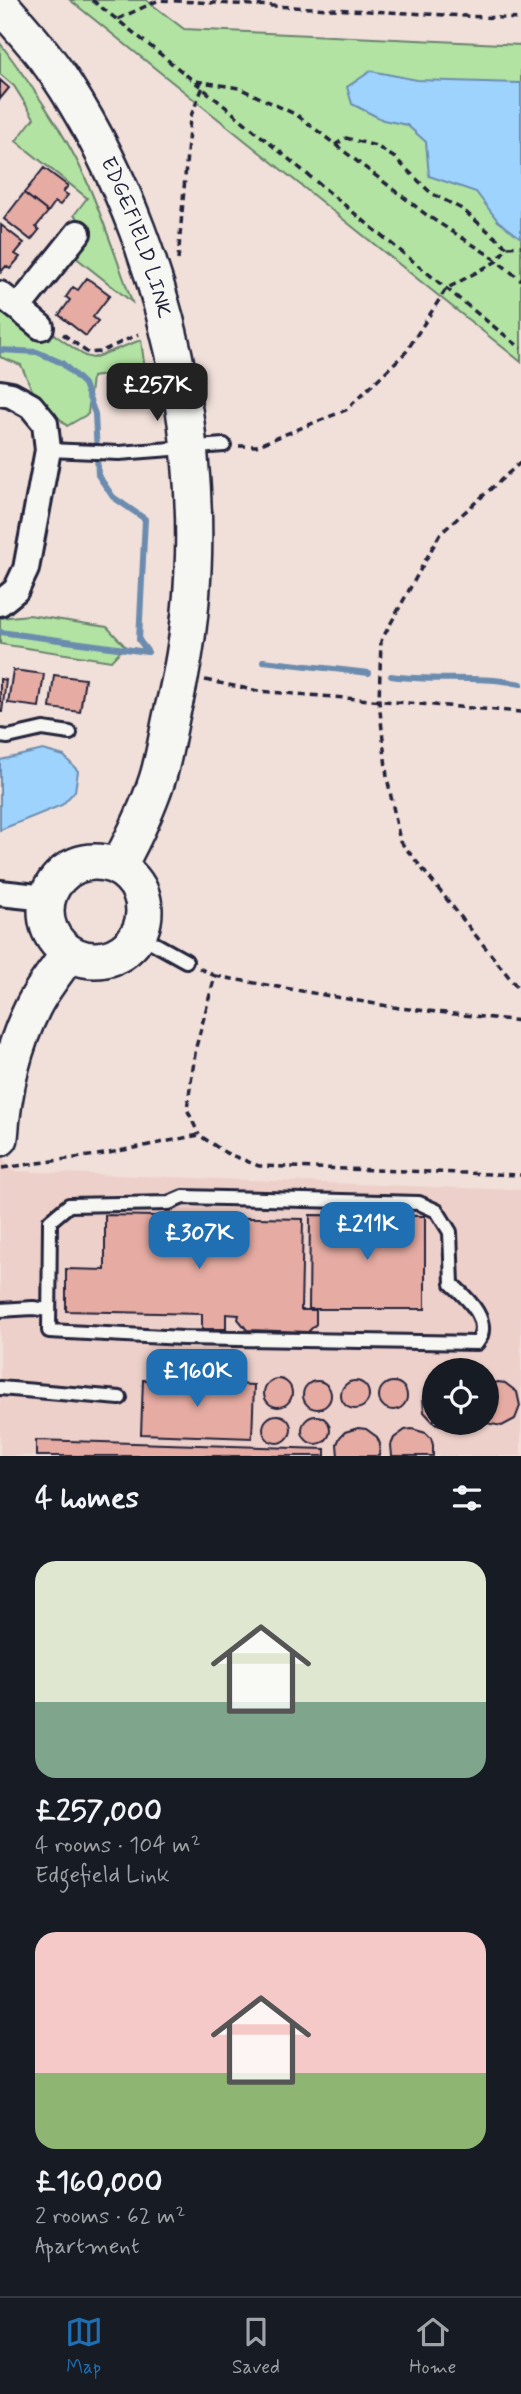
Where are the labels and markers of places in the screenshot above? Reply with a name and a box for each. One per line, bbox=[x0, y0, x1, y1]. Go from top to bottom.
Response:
pin: £257K bbox=[108, 364, 206, 423]
pin: £211K bbox=[318, 1202, 416, 1262]
pin: £307K bbox=[150, 1212, 248, 1271]
pin: £160K bbox=[148, 1350, 246, 1409]

